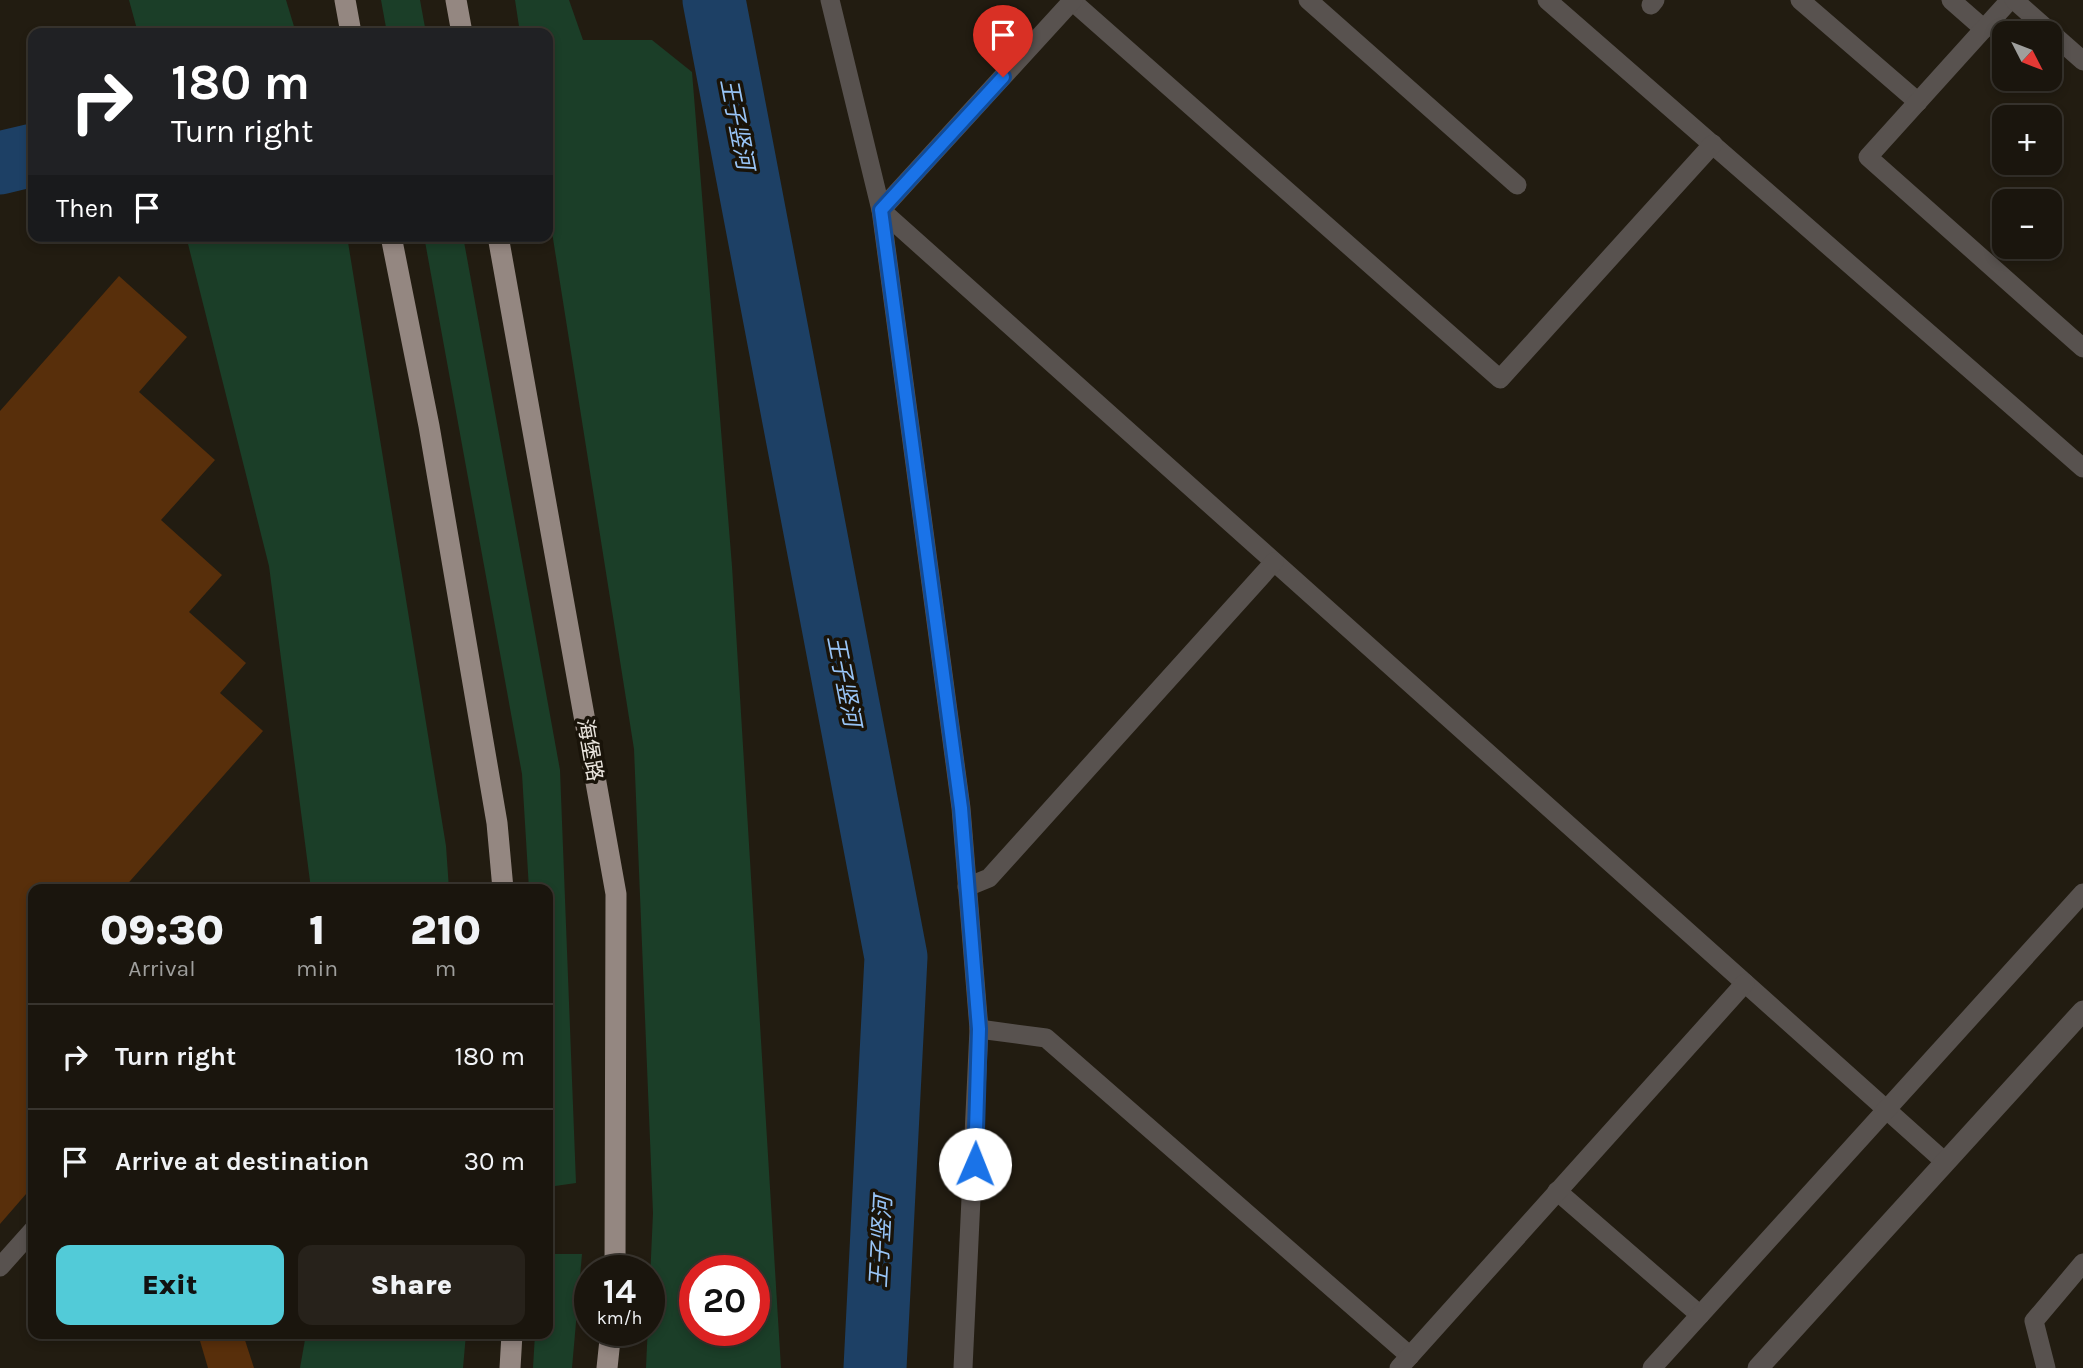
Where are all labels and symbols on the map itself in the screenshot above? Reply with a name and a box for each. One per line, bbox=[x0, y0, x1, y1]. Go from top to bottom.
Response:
pin bbox=[973, 5, 1033, 77]
north arrow bbox=[1992, 21, 2062, 91]
water label: 王子竖河 bbox=[715, 76, 760, 176]
water label: 王子竖河 bbox=[822, 633, 867, 733]
street label: 海堡路 bbox=[573, 717, 607, 783]
position arrow bbox=[938, 1127, 1012, 1201]
water label: 王子竖河 bbox=[865, 1191, 897, 1289]
speed limit sign: 20 bbox=[679, 1255, 770, 1346]

